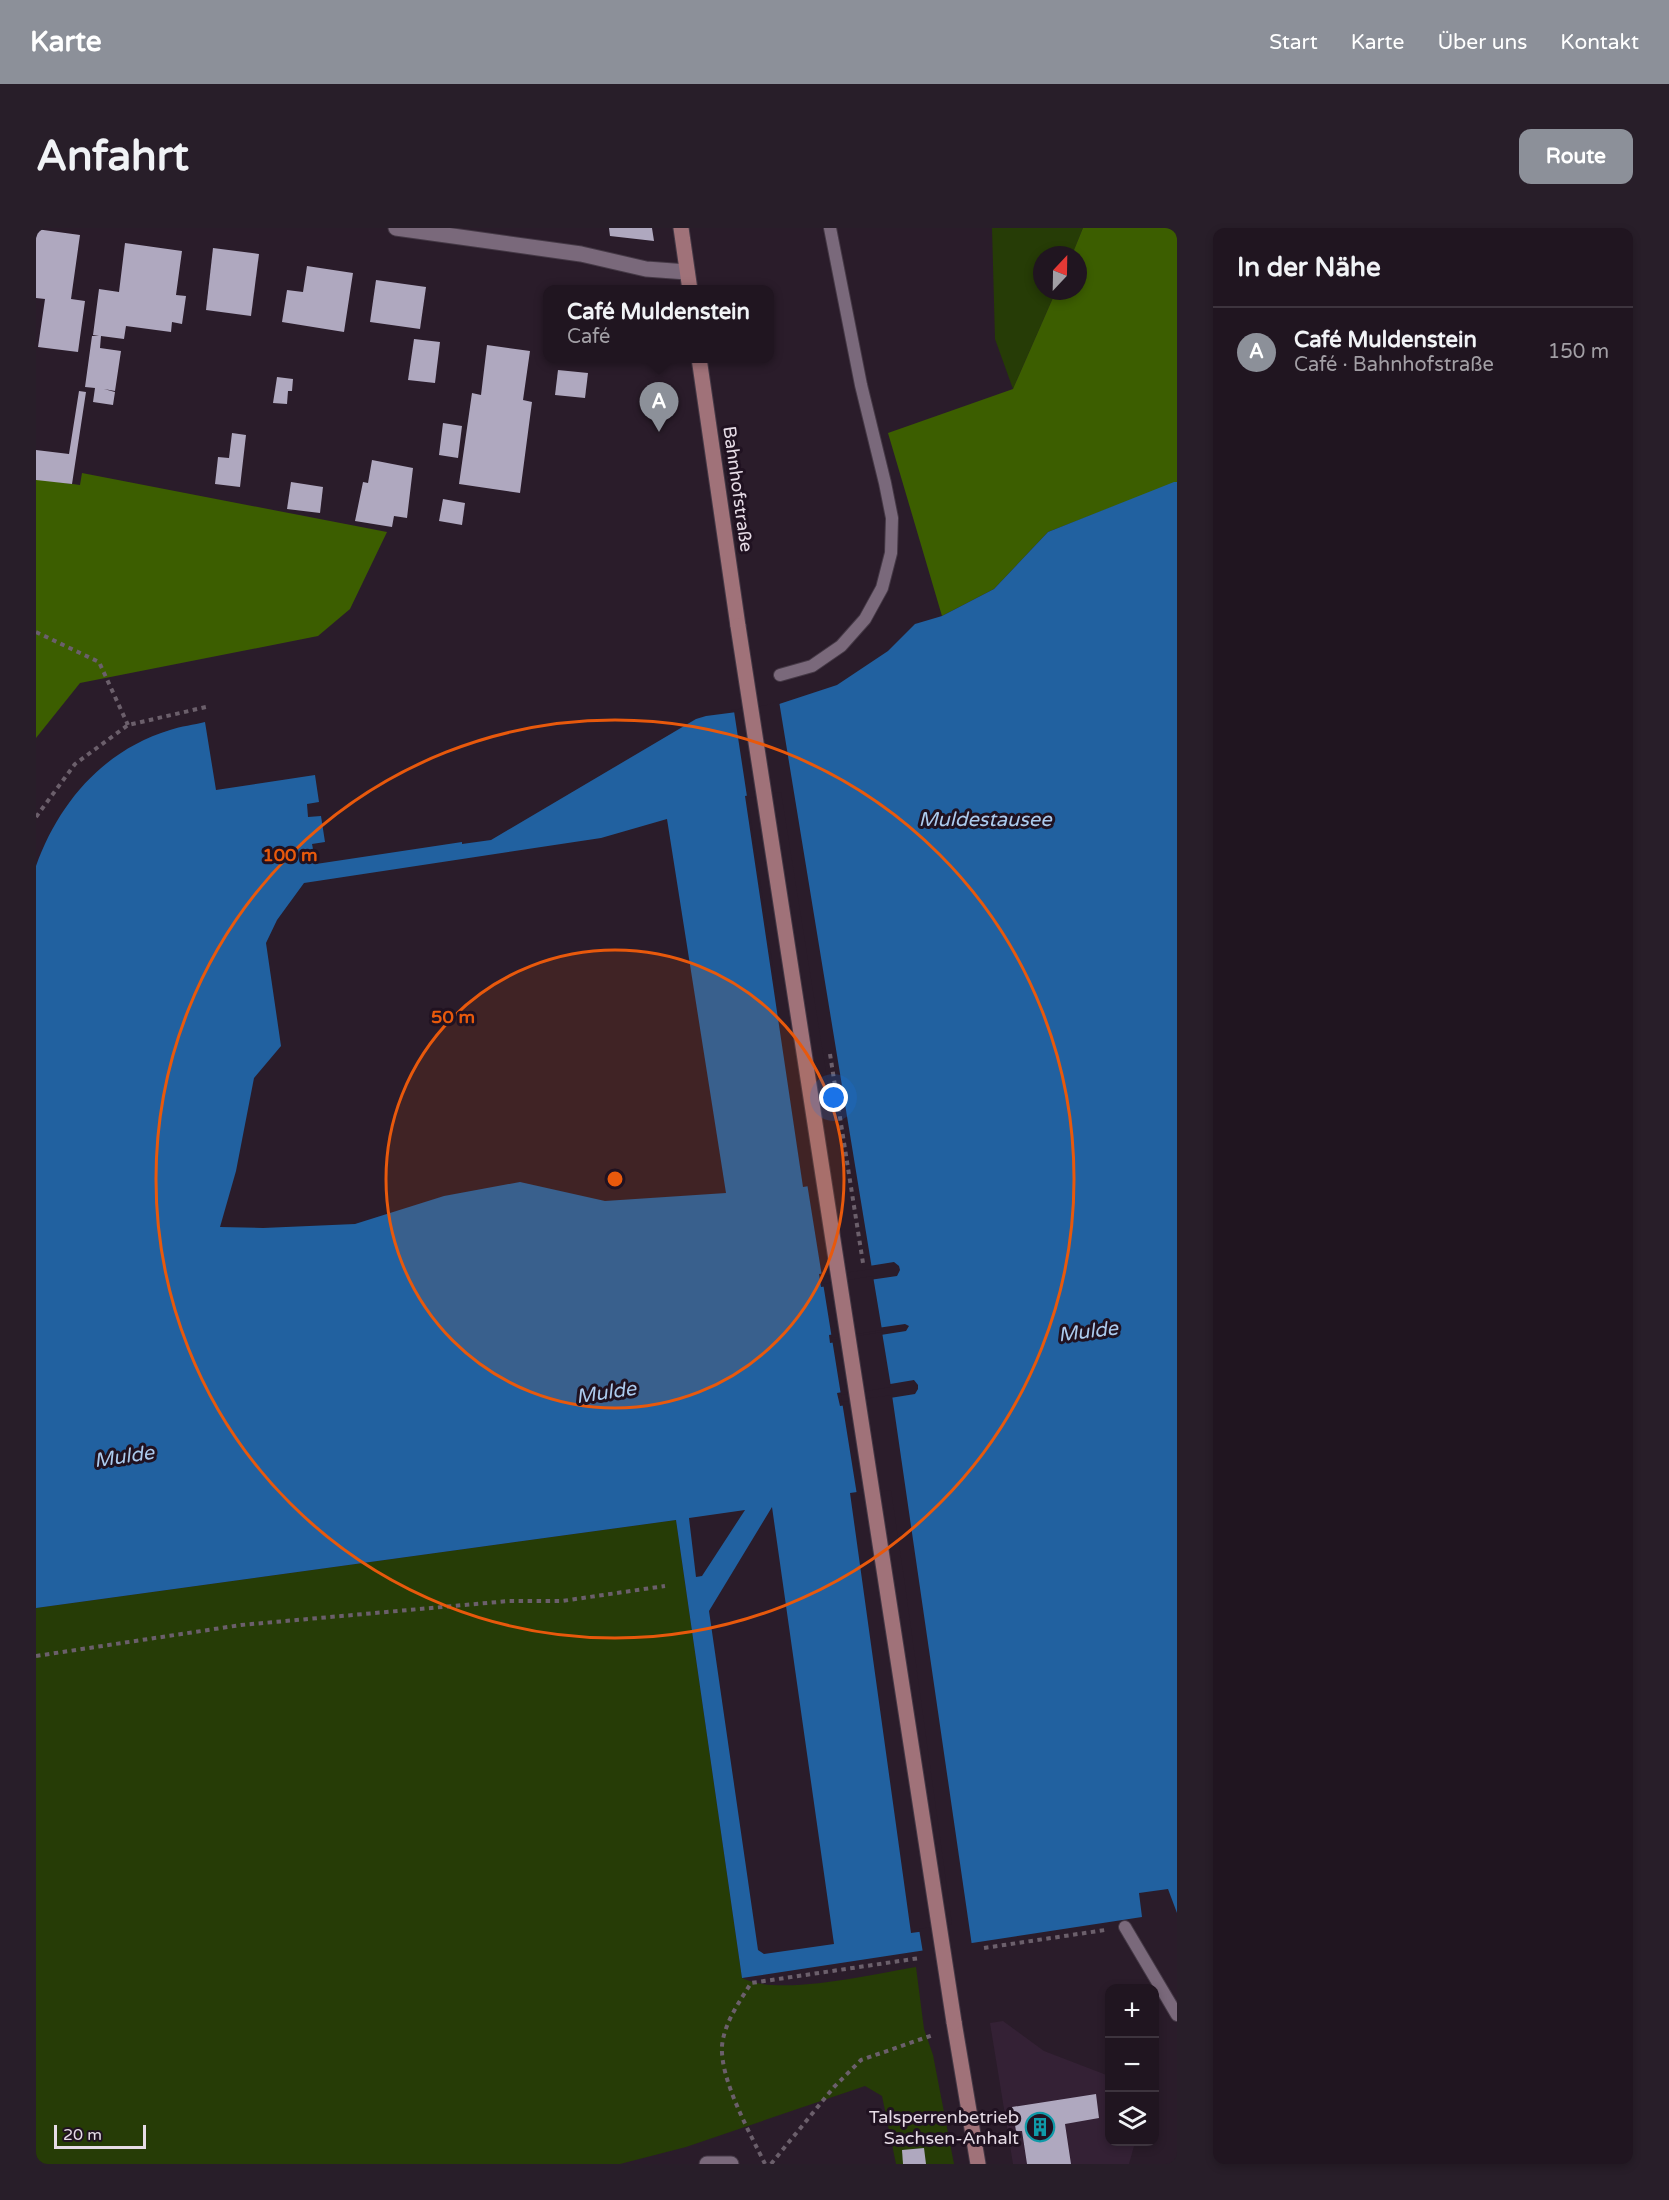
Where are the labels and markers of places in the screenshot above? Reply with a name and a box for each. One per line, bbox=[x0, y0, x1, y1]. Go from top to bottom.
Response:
pin: A bbox=[640, 382, 678, 432]
centre of rings bbox=[605, 1169, 625, 1189]
place label: Talsperrenbetrieb Sachsen-Anhalt bbox=[869, 2106, 1019, 2149]
building icon: Talsperrenbetrieb Sachsen-Anhalt bbox=[1024, 2111, 1056, 2143]

